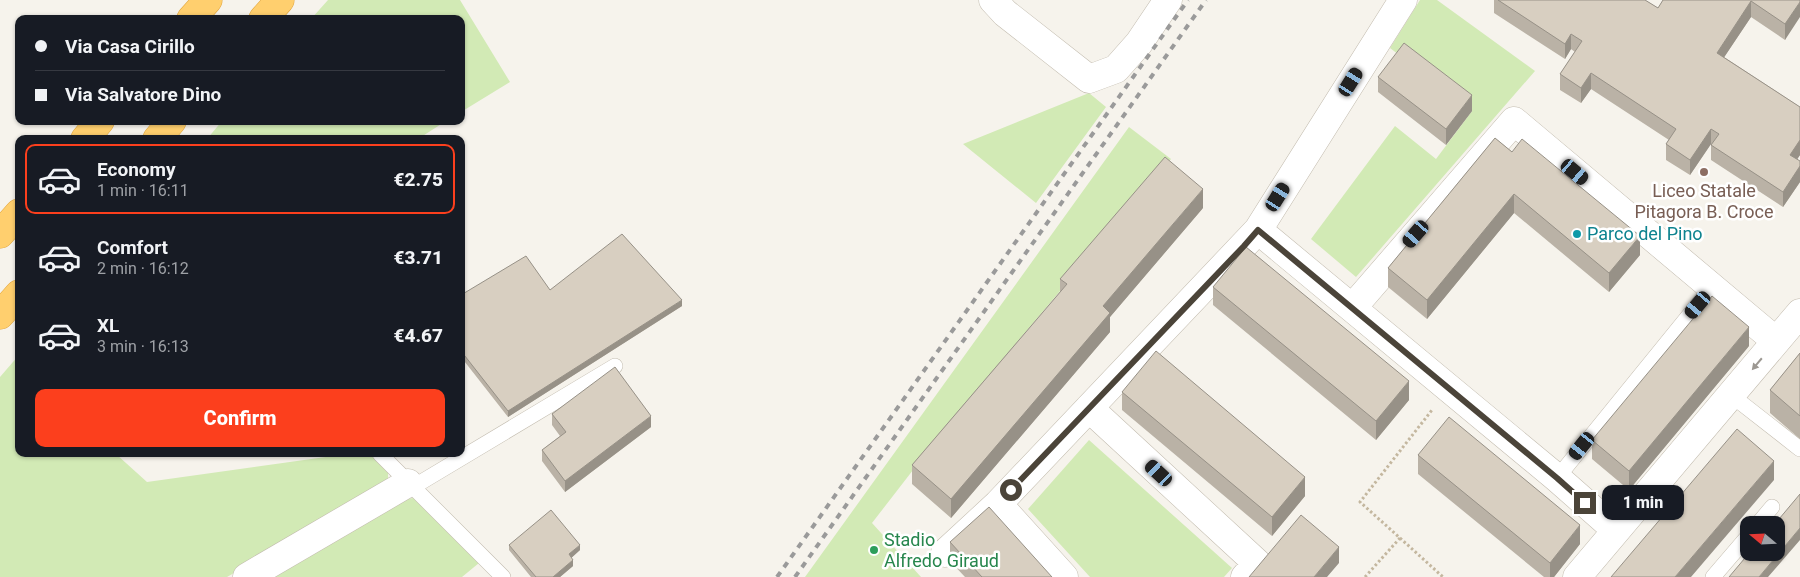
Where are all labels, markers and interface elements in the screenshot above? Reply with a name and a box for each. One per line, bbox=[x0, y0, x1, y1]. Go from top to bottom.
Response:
text: Via Casa Cirillo bbox=[65, 35, 195, 58]
car bbox=[1336, 65, 1365, 99]
text: Via Salvatore Dino bbox=[65, 83, 221, 106]
icon: car bbox=[37, 157, 82, 202]
car bbox=[1558, 157, 1591, 187]
text: Economy bbox=[97, 158, 176, 181]
marker: Liceo Statale Pitagora B. Croce bbox=[1698, 166, 1710, 178]
text: €2.75 bbox=[394, 168, 443, 191]
car bbox=[1263, 180, 1292, 214]
place label: Liceo Statale Pitagora B. Croce bbox=[1634, 180, 1774, 222]
text: 1 min · 16:11 bbox=[97, 181, 189, 200]
car bbox=[1400, 218, 1431, 250]
place label: Parco del Pino bbox=[1587, 223, 1703, 244]
marker: Parco del Pino bbox=[1571, 228, 1583, 240]
icon: car bbox=[37, 235, 82, 280]
text: Comfort bbox=[97, 236, 168, 259]
text: €3.71 bbox=[394, 246, 443, 269]
text: 2 min · 16:12 bbox=[97, 259, 189, 278]
car bbox=[1682, 289, 1713, 321]
icon: car bbox=[37, 313, 82, 358]
text: XL bbox=[97, 314, 119, 337]
text: €4.67 bbox=[394, 324, 443, 347]
text: 3 min · 16:13 bbox=[97, 337, 189, 356]
one-way arrow bbox=[1752, 357, 1763, 370]
button: Confirm bbox=[35, 389, 445, 447]
car bbox=[1566, 430, 1597, 462]
car bbox=[1142, 457, 1175, 489]
route start bbox=[1000, 479, 1022, 501]
callout: 1 min bbox=[1602, 486, 1685, 520]
route end bbox=[1574, 492, 1596, 514]
text: 1 min bbox=[1623, 493, 1663, 512]
north arrow bbox=[1740, 516, 1785, 561]
map controls bbox=[1740, 516, 1785, 561]
place label: Stadio Alfredo Giraud bbox=[884, 529, 999, 571]
marker: Stadio Alfredo Giraud bbox=[868, 544, 880, 556]

